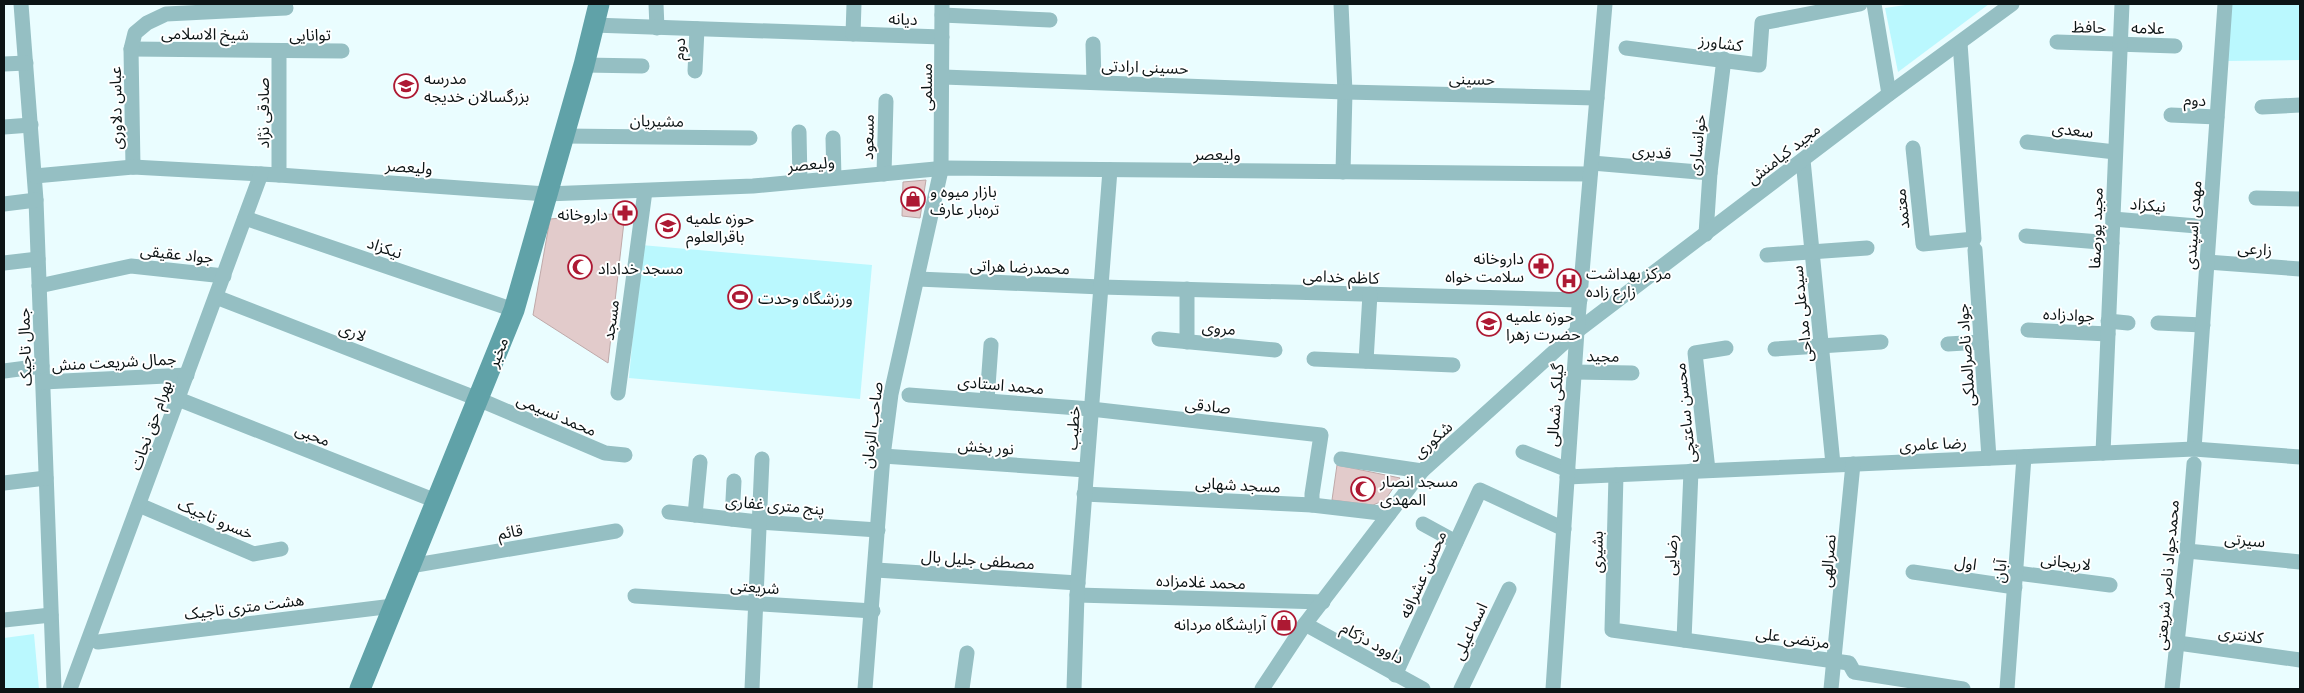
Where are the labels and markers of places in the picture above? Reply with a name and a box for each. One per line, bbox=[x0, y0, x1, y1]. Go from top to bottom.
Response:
place label: مدرسه بزرگسالان خدیجه bbox=[424, 68, 529, 106]
school or university icon: مدرسه بزرگسالان خدیجه bbox=[393, 73, 419, 99]
place label: بازار میوه و تره‌بار عارف bbox=[930, 181, 999, 219]
shop icon: بازار میوه و تره‌بار عارف bbox=[900, 186, 926, 212]
pharmacy icon: داروخانه bbox=[612, 200, 638, 226]
place label: داروخانه bbox=[557, 204, 608, 224]
place label: حوزه علمیه باقرالعلوم bbox=[686, 208, 754, 249]
school or university icon: حوزه علمیه باقرالعلوم bbox=[655, 213, 681, 239]
place label: داروخانه سلامت خواه bbox=[1445, 248, 1524, 286]
pharmacy icon: داروخانه سلامت خواه bbox=[1528, 253, 1554, 279]
mosque icon: مسجد خداداد bbox=[567, 254, 593, 280]
place label: مسجد خداداد bbox=[598, 258, 683, 277]
place label: مرکز بهداشت زارع زاده bbox=[1586, 263, 1671, 304]
hospital icon: مرکز بهداشت زارع زاده bbox=[1556, 268, 1582, 294]
sports icon: ورزشگاه وحدت bbox=[727, 284, 753, 310]
place label: ورزشگاه وحدت bbox=[758, 288, 853, 308]
place label: حوزه علمیه حضرت زهرا bbox=[1506, 306, 1581, 344]
school or university icon: حوزه علمیه حضرت زهرا bbox=[1476, 311, 1502, 337]
place label: مسجد انصار المهدی bbox=[1379, 471, 1458, 509]
mosque icon: مسجد انصار المهدی bbox=[1350, 476, 1376, 502]
shop icon: آرایشگاه مردانه bbox=[1271, 610, 1297, 636]
place label: آرایشگاه مردانه bbox=[1174, 614, 1267, 634]

